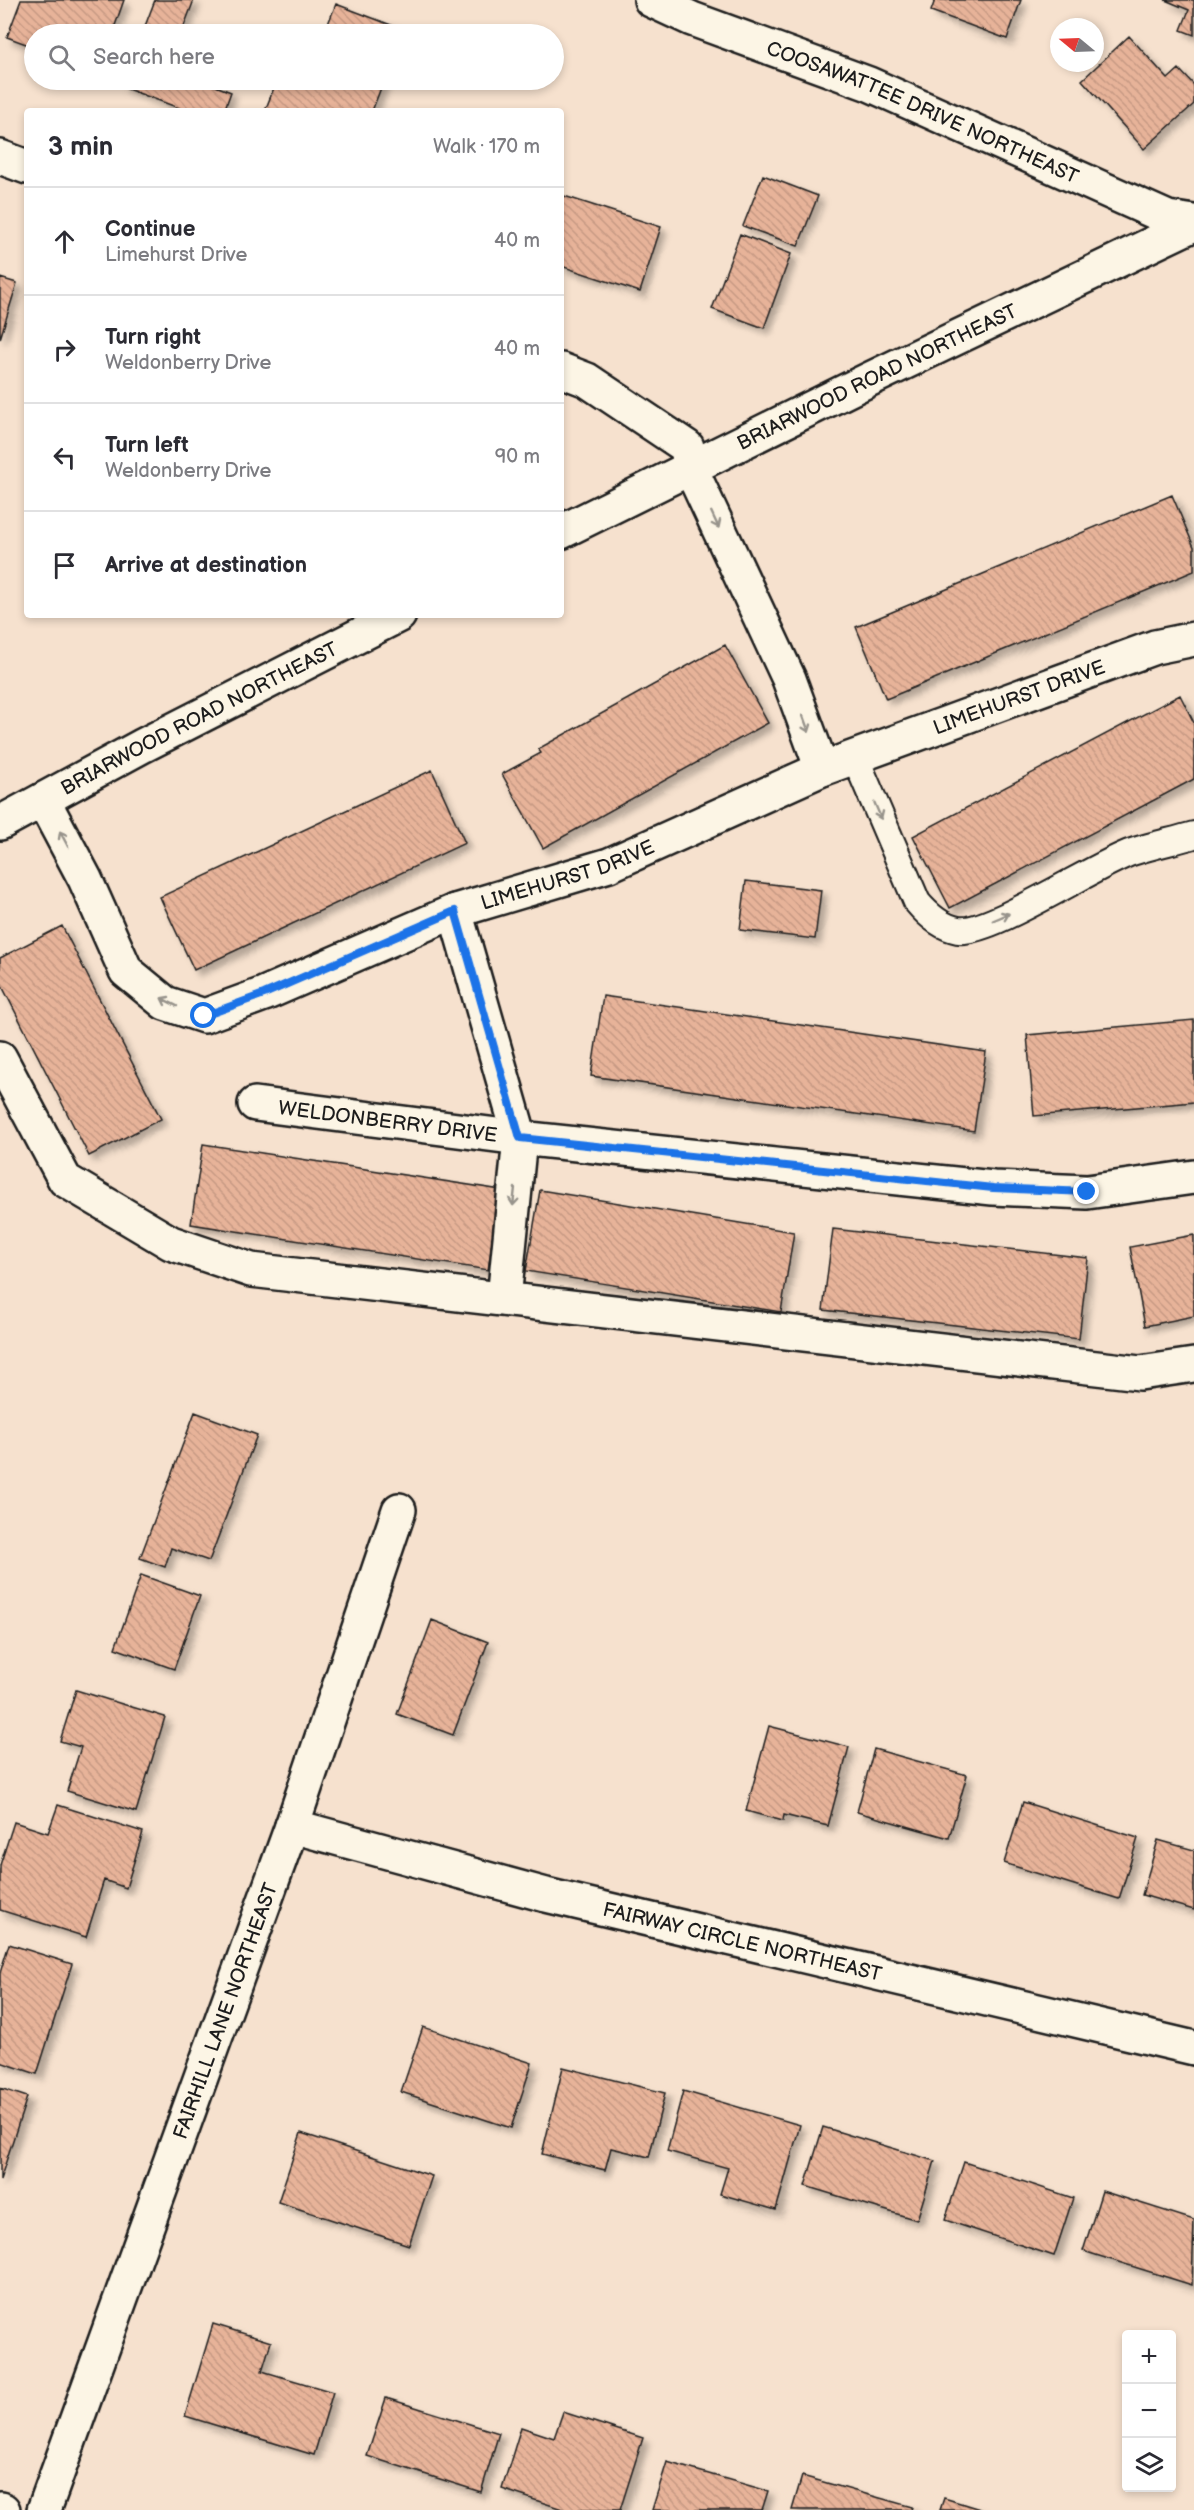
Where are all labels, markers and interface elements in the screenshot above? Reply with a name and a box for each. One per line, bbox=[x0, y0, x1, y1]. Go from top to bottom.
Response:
north arrow bbox=[1050, 18, 1104, 72]
search box bbox=[24, 24, 564, 90]
street label: COOSAWATTEE DRIVE NORTHEAST bbox=[763, 36, 1082, 189]
icon: search bbox=[45, 41, 78, 74]
text: Search here bbox=[93, 44, 215, 71]
text: 3 min bbox=[48, 132, 113, 163]
text: Walk · 170 m bbox=[433, 135, 540, 159]
text: Continue bbox=[105, 216, 195, 243]
icon: ahead bbox=[48, 225, 81, 258]
text: 40 m bbox=[494, 229, 540, 253]
text: Limehurst Drive bbox=[105, 243, 247, 267]
street label: BRIARWOOD ROAD NORTHEAST bbox=[733, 299, 1021, 456]
text: Turn right bbox=[105, 324, 201, 351]
icon: right bbox=[48, 333, 81, 366]
text: 40 m bbox=[494, 337, 540, 361]
text: Weldonberry Drive bbox=[105, 351, 271, 375]
text: Turn left bbox=[105, 432, 189, 459]
icon: left bbox=[48, 441, 81, 474]
text: 90 m bbox=[495, 445, 540, 469]
text: Weldonberry Drive bbox=[105, 459, 271, 483]
one-way arrow bbox=[709, 510, 721, 528]
icon: arrive bbox=[48, 549, 81, 582]
text: Arrive at destination bbox=[105, 552, 307, 579]
street label: BRIARWOOD ROAD NORTHEAST bbox=[57, 637, 342, 801]
street label: LIMEHURST DRIVE bbox=[930, 655, 1109, 740]
one-way arrow bbox=[801, 714, 812, 733]
one-way arrow bbox=[873, 801, 884, 819]
one-way arrow bbox=[58, 831, 69, 849]
street label: LIMEHURST DRIVE bbox=[478, 835, 658, 916]
one-way arrow bbox=[991, 910, 1009, 922]
one-way arrow bbox=[160, 996, 178, 1008]
route start bbox=[190, 1002, 216, 1028]
street label: WELDONBERRY DRIVE bbox=[277, 1096, 499, 1148]
route end bbox=[1073, 1178, 1099, 1204]
one-way arrow bbox=[508, 1186, 519, 1206]
street label: FAIRHILL LANE NORTHEAST bbox=[169, 1880, 283, 2142]
street label: FAIRWAY CIRCLE NORTHEAST bbox=[600, 1898, 884, 1987]
map controls bbox=[1122, 2330, 1176, 2492]
button: + bbox=[1122, 2330, 1176, 2384]
button: − bbox=[1122, 2384, 1176, 2438]
button: layers bbox=[1122, 2438, 1176, 2492]

